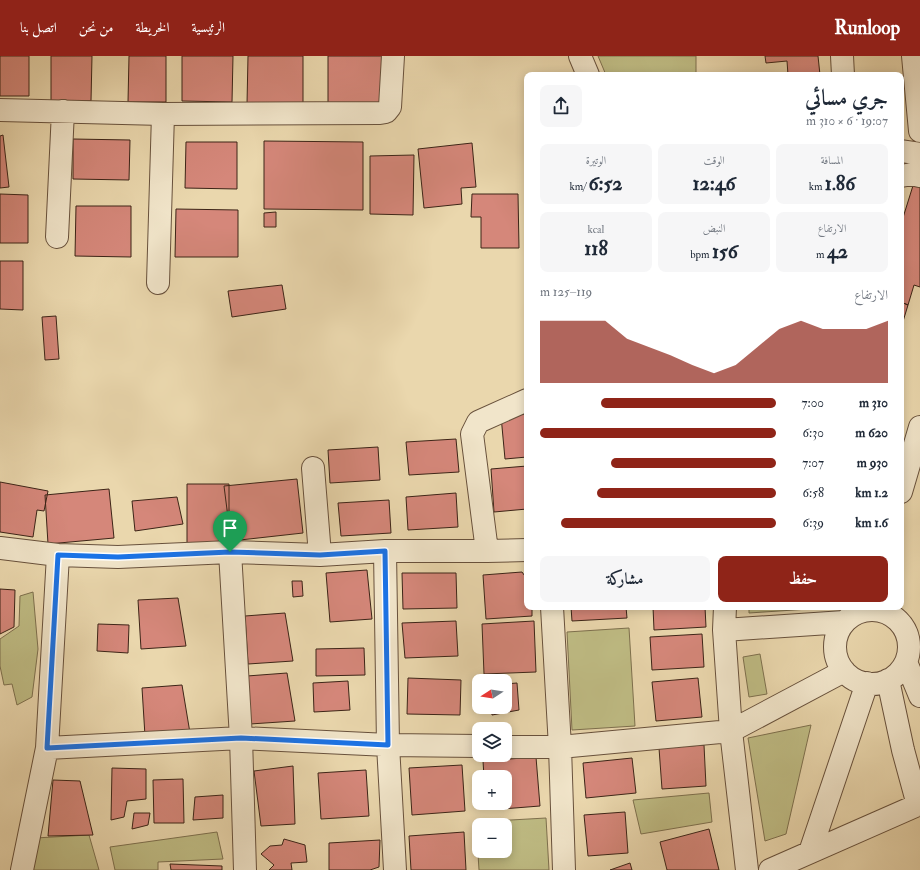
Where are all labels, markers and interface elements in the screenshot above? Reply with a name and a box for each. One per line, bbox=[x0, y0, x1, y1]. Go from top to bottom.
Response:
text: Runloop bbox=[834, 16, 900, 40]
text: اتصل بنا bbox=[20, 19, 57, 36]
text: من نحن bbox=[79, 19, 113, 36]
text: الخريطة bbox=[135, 19, 169, 36]
text: الرئيسية bbox=[191, 19, 225, 36]
text: جري مسائي bbox=[805, 84, 888, 112]
button: share bbox=[540, 85, 582, 127]
text: 19:07 · 6 × 310 m bbox=[806, 113, 888, 129]
text: الوتيرة bbox=[586, 154, 606, 167]
text: الوقت bbox=[703, 154, 725, 167]
text: المسافة bbox=[821, 154, 843, 167]
text: 6:52 bbox=[589, 171, 622, 196]
text: 12:46 bbox=[692, 171, 736, 196]
text: 1.86 bbox=[825, 171, 855, 196]
text: /km bbox=[570, 180, 589, 193]
text: km bbox=[809, 180, 825, 193]
text: النبض bbox=[703, 222, 725, 235]
text: الارتفاع bbox=[818, 222, 846, 235]
text: kcal bbox=[588, 223, 604, 236]
text: 118 bbox=[584, 236, 608, 261]
text: 156 bbox=[712, 239, 738, 264]
text: 42 bbox=[827, 239, 848, 264]
text: bpm bbox=[690, 248, 712, 261]
text: m bbox=[816, 248, 827, 261]
text: 119–125 m bbox=[540, 284, 592, 300]
text: الارتفاع bbox=[854, 287, 888, 303]
text: 7:00 bbox=[801, 395, 824, 411]
text: 310 m bbox=[859, 395, 888, 411]
text: 6:30 bbox=[803, 425, 824, 441]
text: 620 m bbox=[855, 425, 888, 441]
text: 7:07 bbox=[802, 455, 824, 471]
text: 930 m bbox=[857, 455, 888, 471]
text: 6:58 bbox=[802, 485, 824, 501]
text: 1.2 km bbox=[855, 485, 888, 501]
pin bbox=[213, 511, 247, 552]
text: 6:39 bbox=[803, 515, 824, 531]
text: 1.6 km bbox=[855, 515, 888, 531]
icon: arrive bbox=[219, 517, 241, 539]
button: مشاركة bbox=[540, 556, 710, 602]
button: حفظ bbox=[718, 556, 888, 602]
north arrow bbox=[472, 674, 512, 714]
map controls bbox=[472, 674, 512, 858]
button: layers bbox=[472, 722, 512, 762]
button: + bbox=[472, 770, 512, 810]
button: − bbox=[472, 818, 512, 858]

